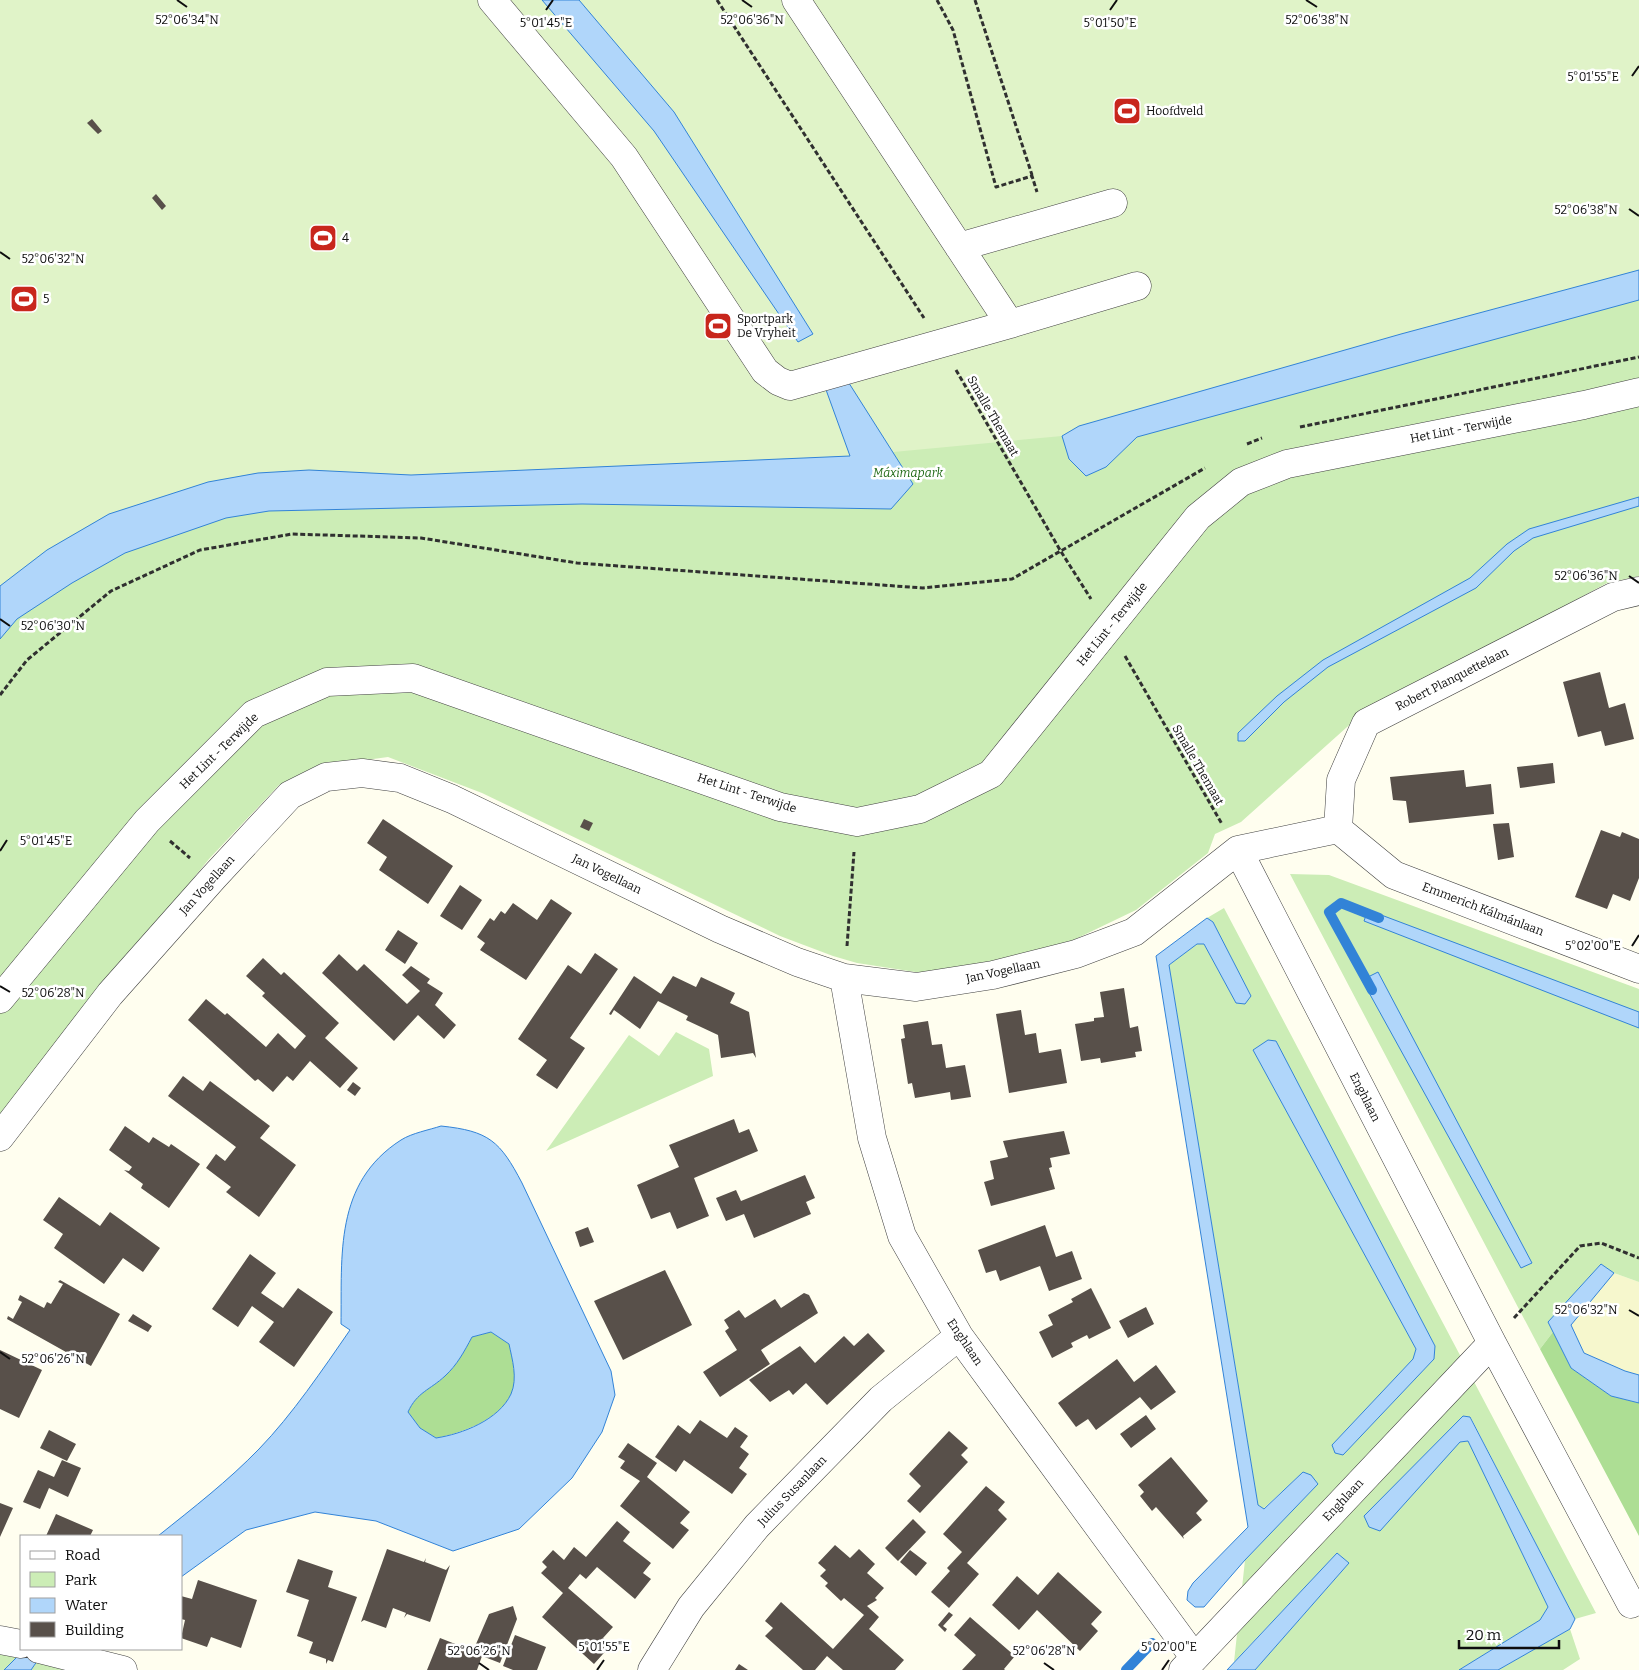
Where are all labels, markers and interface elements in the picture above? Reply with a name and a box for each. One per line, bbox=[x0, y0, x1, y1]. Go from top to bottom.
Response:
text: 52°06'34"N bbox=[155, 13, 219, 27]
text: 52°06'36"N bbox=[720, 13, 784, 27]
text: 52°06'38"N bbox=[1285, 13, 1349, 27]
text: 5°01'45"E bbox=[520, 16, 572, 30]
text: 5°01'50"E bbox=[1083, 16, 1137, 30]
text: 5°01'55"E bbox=[1567, 70, 1619, 84]
sports icon: Hoofdveld bbox=[1112, 96, 1142, 126]
place label: Hoofdveld bbox=[1146, 104, 1203, 118]
text: 52°06'38"N bbox=[1554, 203, 1618, 217]
sports icon: 4 bbox=[308, 223, 338, 253]
place label: 4 bbox=[342, 231, 349, 245]
text: 52°06'32"N bbox=[21, 252, 85, 266]
sports icon: 5 bbox=[9, 284, 39, 314]
place label: 5 bbox=[43, 292, 49, 306]
sports icon: Sportpark De Vryheit bbox=[703, 311, 733, 341]
place label: Sportpark De Vryheit bbox=[737, 312, 797, 340]
street label: Smalle Themaat bbox=[964, 373, 1022, 459]
street label: Het Lint - Terwijde bbox=[1409, 412, 1513, 446]
park label: Máximapark bbox=[873, 466, 943, 480]
text: 52°06'36"N bbox=[1554, 569, 1618, 583]
street label: Het Lint - Terwijde bbox=[1074, 579, 1150, 669]
text: 52°06'30"N bbox=[21, 619, 86, 633]
street label: Robert Planquettelaan bbox=[1393, 644, 1511, 714]
street label: Het Lint - Terwijde bbox=[177, 710, 261, 792]
street label: Smalle Themaat bbox=[1169, 722, 1227, 808]
street label: Het Lint - Terwijde bbox=[696, 770, 798, 816]
text: 5°01'45"E bbox=[20, 834, 72, 848]
street label: Jan Vogellaan bbox=[569, 851, 644, 897]
street label: Jan Vogellaan bbox=[176, 852, 238, 918]
street label: Emmerich Kálmánlaan bbox=[1420, 879, 1546, 939]
text: 5°02'00"E bbox=[1565, 939, 1621, 953]
street label: Jan Vogellaan bbox=[964, 956, 1042, 986]
text: 52°06'28"N bbox=[21, 986, 85, 1000]
street label: Enghlaan bbox=[1347, 1070, 1383, 1124]
text: 52°06'32"N bbox=[1554, 1303, 1618, 1317]
street label: Enghlaan bbox=[944, 1316, 986, 1368]
text: 52°06'26"N bbox=[21, 1352, 85, 1366]
street label: Julius Susanlaan bbox=[754, 1453, 829, 1530]
street label: Enghlaan bbox=[1320, 1476, 1366, 1524]
legend bbox=[20, 1535, 182, 1650]
text: Road bbox=[65, 1546, 100, 1564]
text: Park bbox=[65, 1571, 97, 1589]
text: Water bbox=[65, 1596, 108, 1614]
scale bar bbox=[1459, 1618, 1559, 1650]
text: Building bbox=[65, 1621, 124, 1639]
text: 20 m bbox=[1466, 1626, 1502, 1644]
text: 5°01'55"E bbox=[578, 1640, 630, 1654]
text: 5°02'00"E bbox=[1141, 1640, 1197, 1654]
text: 52°06'26"N bbox=[447, 1644, 511, 1658]
text: 52°06'28"N bbox=[1012, 1644, 1076, 1658]

